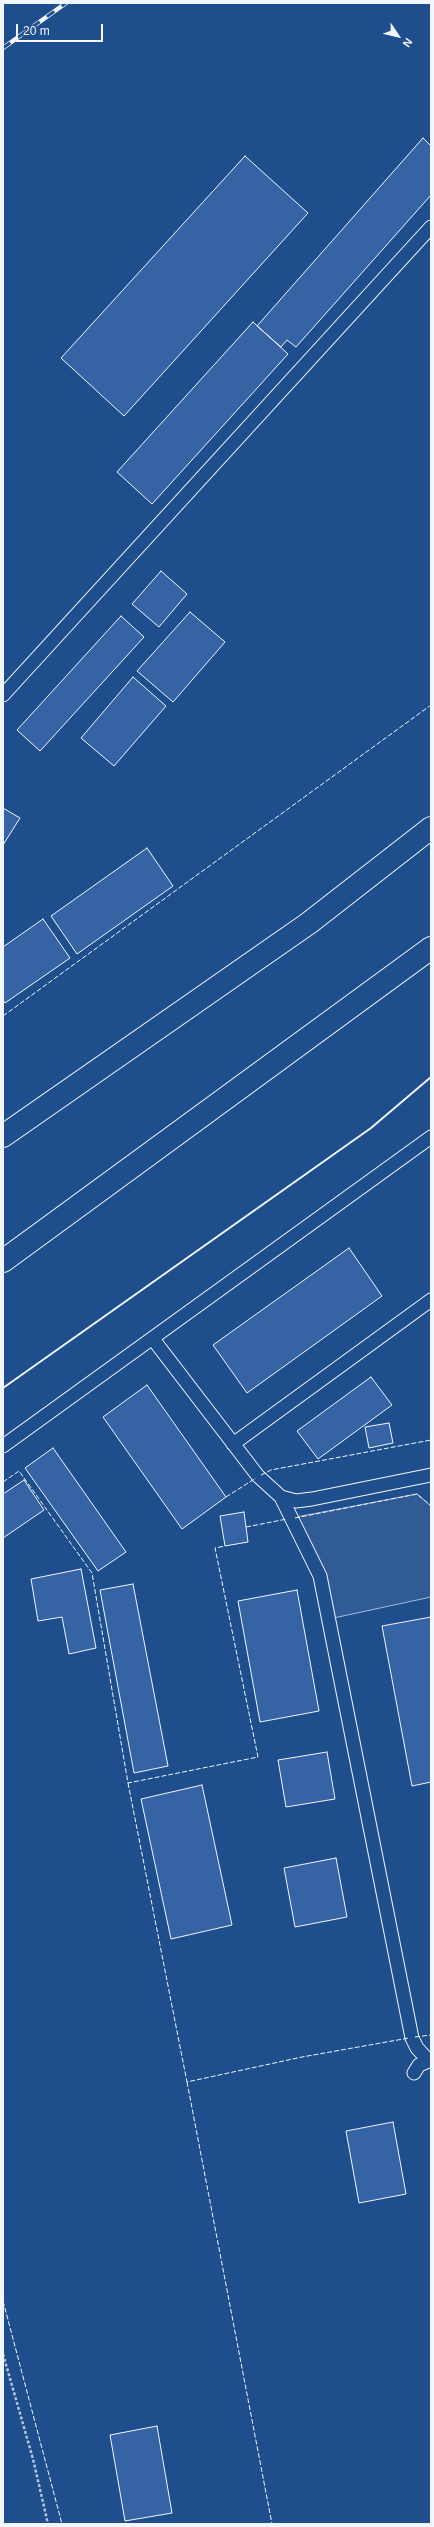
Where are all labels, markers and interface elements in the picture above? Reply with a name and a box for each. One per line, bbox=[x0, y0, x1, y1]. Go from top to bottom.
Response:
scale bar bbox=[18, 16, 105, 42]
north arrow bbox=[378, 16, 418, 56]
text: 20 m bbox=[23, 24, 50, 38]
text: N bbox=[401, 36, 415, 50]

